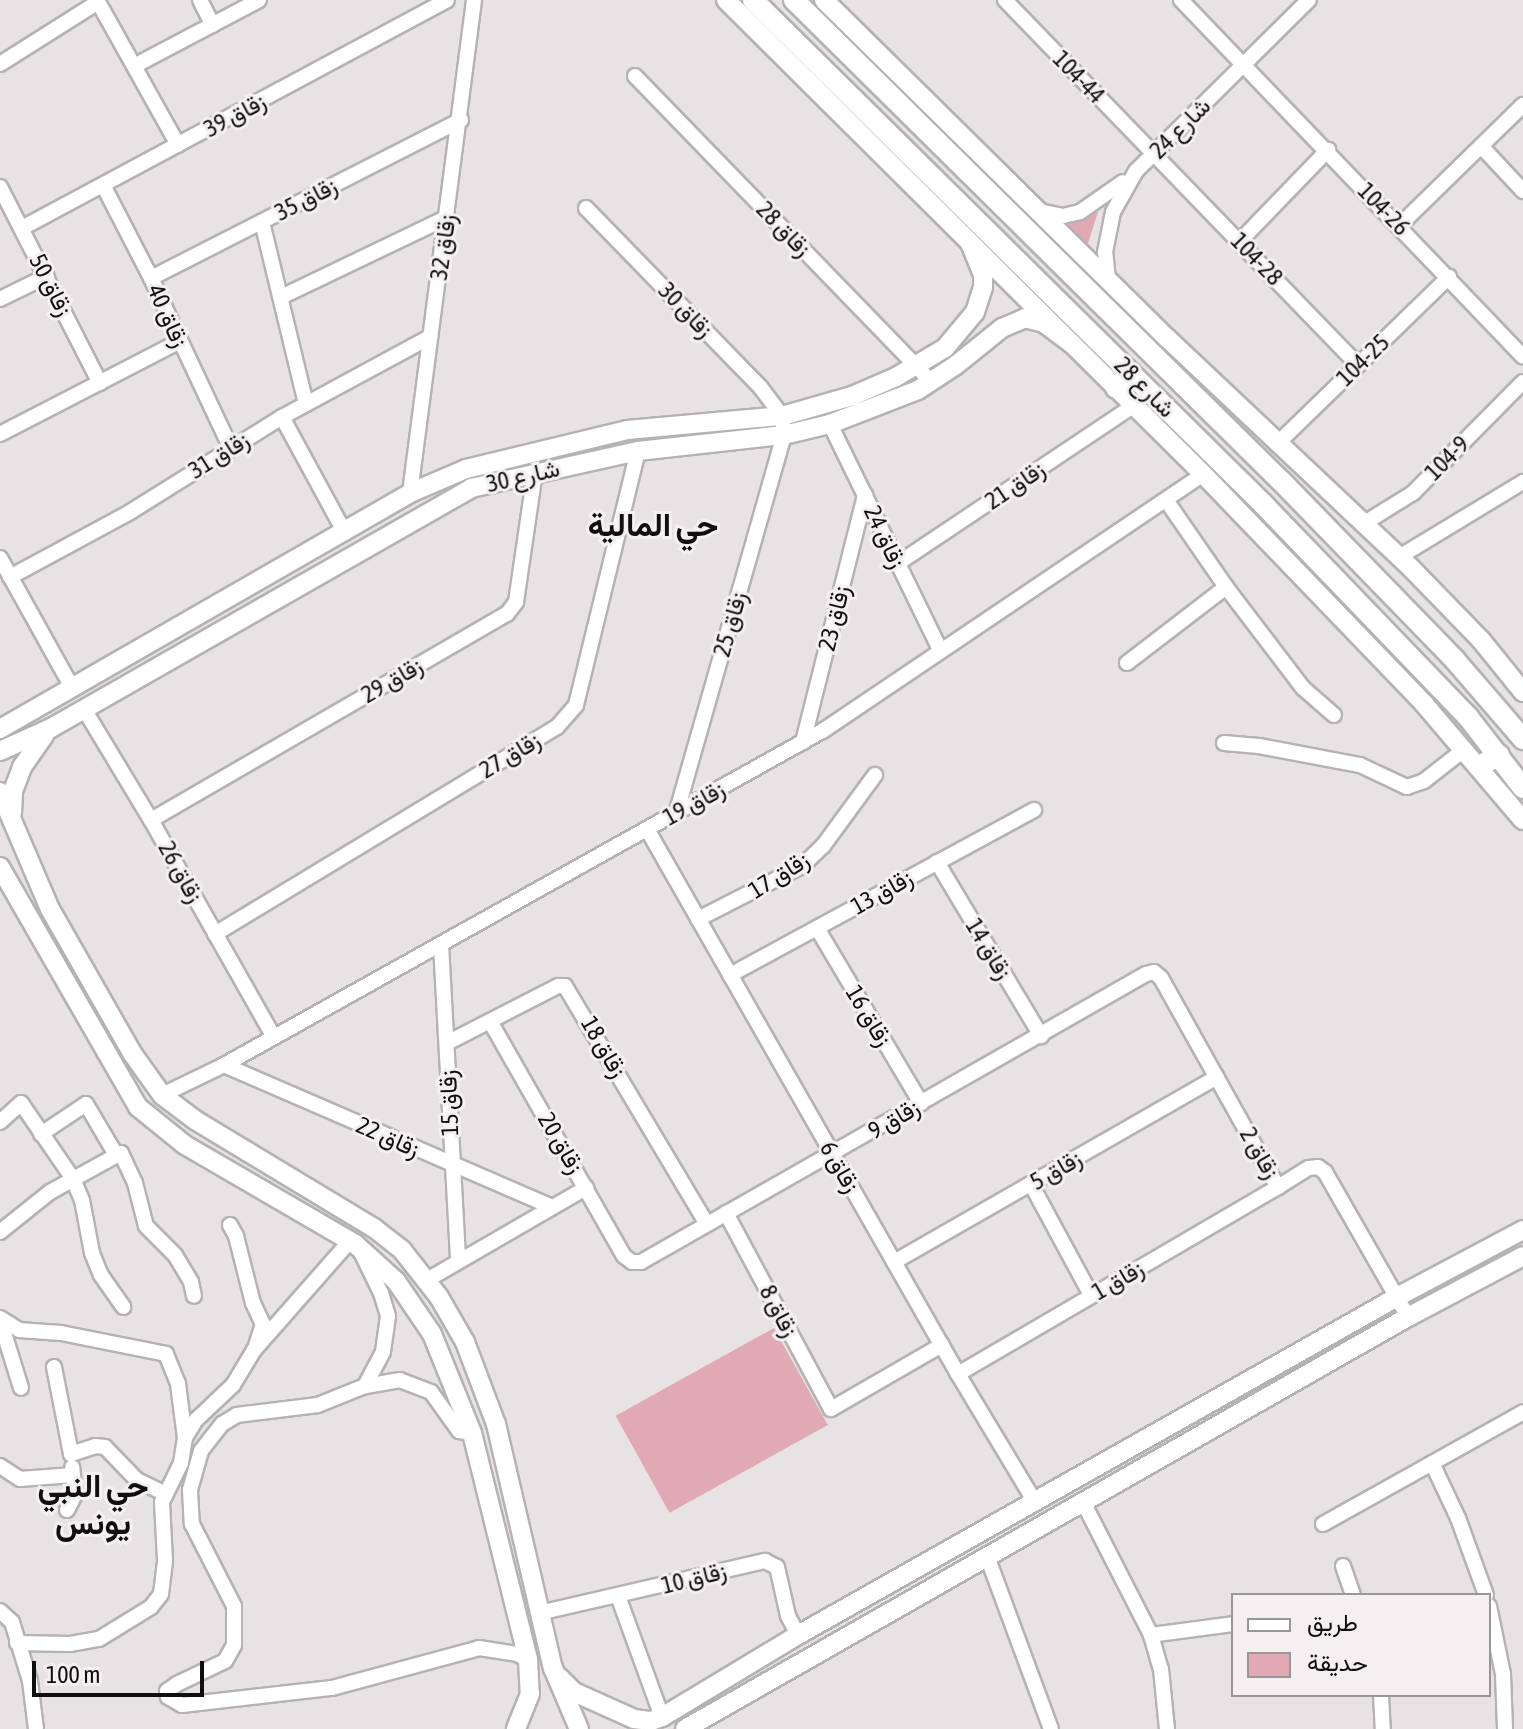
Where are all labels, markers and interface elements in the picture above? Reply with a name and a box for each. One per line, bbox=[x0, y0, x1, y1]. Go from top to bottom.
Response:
street label: 104-44 bbox=[1047, 45, 1111, 109]
street label: زقاق 39 bbox=[199, 87, 271, 143]
street label: شارع 24 bbox=[1144, 92, 1216, 164]
street label: زقاق 35 bbox=[270, 171, 342, 227]
street label: 104-26 bbox=[1352, 177, 1416, 241]
street label: زقاق 28 bbox=[751, 195, 817, 263]
street label: زقاق 32 bbox=[424, 212, 462, 282]
street label: 104-28 bbox=[1225, 227, 1289, 291]
street label: زقاق 50 bbox=[23, 249, 79, 321]
street label: زقاق 30 bbox=[653, 276, 719, 344]
street label: زقاق 40 bbox=[141, 280, 195, 352]
street label: 104-25 bbox=[1331, 328, 1395, 392]
street label: شارع 28 bbox=[1109, 351, 1181, 423]
street label: زقاق 31 bbox=[183, 425, 255, 485]
street label: 104-9 bbox=[1419, 430, 1475, 486]
street label: شارع 30 bbox=[484, 454, 562, 498]
street label: زقاق 21 bbox=[979, 455, 1051, 515]
street label: زقاق 24 bbox=[858, 501, 912, 573]
district label: حي المالية bbox=[588, 506, 718, 544]
street label: زقاق 23 bbox=[812, 582, 856, 654]
street label: زقاق 25 bbox=[707, 588, 753, 660]
street label: زقاق 29 bbox=[356, 651, 428, 709]
street label: زقاق 27 bbox=[474, 726, 546, 784]
street label: زقاق 19 bbox=[658, 774, 730, 832]
street label: زقاق 26 bbox=[152, 836, 210, 908]
street label: زقاق 17 bbox=[743, 845, 815, 905]
street label: زقاق 13 bbox=[846, 863, 918, 921]
street label: زقاق 14 bbox=[960, 913, 1018, 985]
street label: زقاق 16 bbox=[840, 980, 898, 1052]
street label: زقاق 18 bbox=[575, 1011, 633, 1083]
street label: زقاق 15 bbox=[433, 1069, 465, 1137]
street label: زقاق 9 bbox=[863, 1093, 925, 1145]
street label: زقاق 20 bbox=[532, 1107, 590, 1179]
street label: زقاق 22 bbox=[352, 1110, 424, 1164]
street label: زقاق 2 bbox=[1234, 1122, 1286, 1184]
street label: زقاق 6 bbox=[814, 1136, 866, 1198]
street label: زقاق 5 bbox=[1025, 1144, 1087, 1196]
street label: زقاق 1 bbox=[1087, 1254, 1149, 1306]
street label: زقاق 8 bbox=[753, 1280, 805, 1342]
district label: حي النبي يونس bbox=[37, 1468, 149, 1543]
street label: زقاق 10 bbox=[658, 1556, 730, 1600]
legend bbox=[1231, 1593, 1491, 1697]
text: طريق bbox=[1307, 1609, 1358, 1636]
scale bar bbox=[36, 1645, 208, 1695]
text: حديقة bbox=[1307, 1649, 1368, 1676]
text: 100 m bbox=[46, 1661, 100, 1688]

